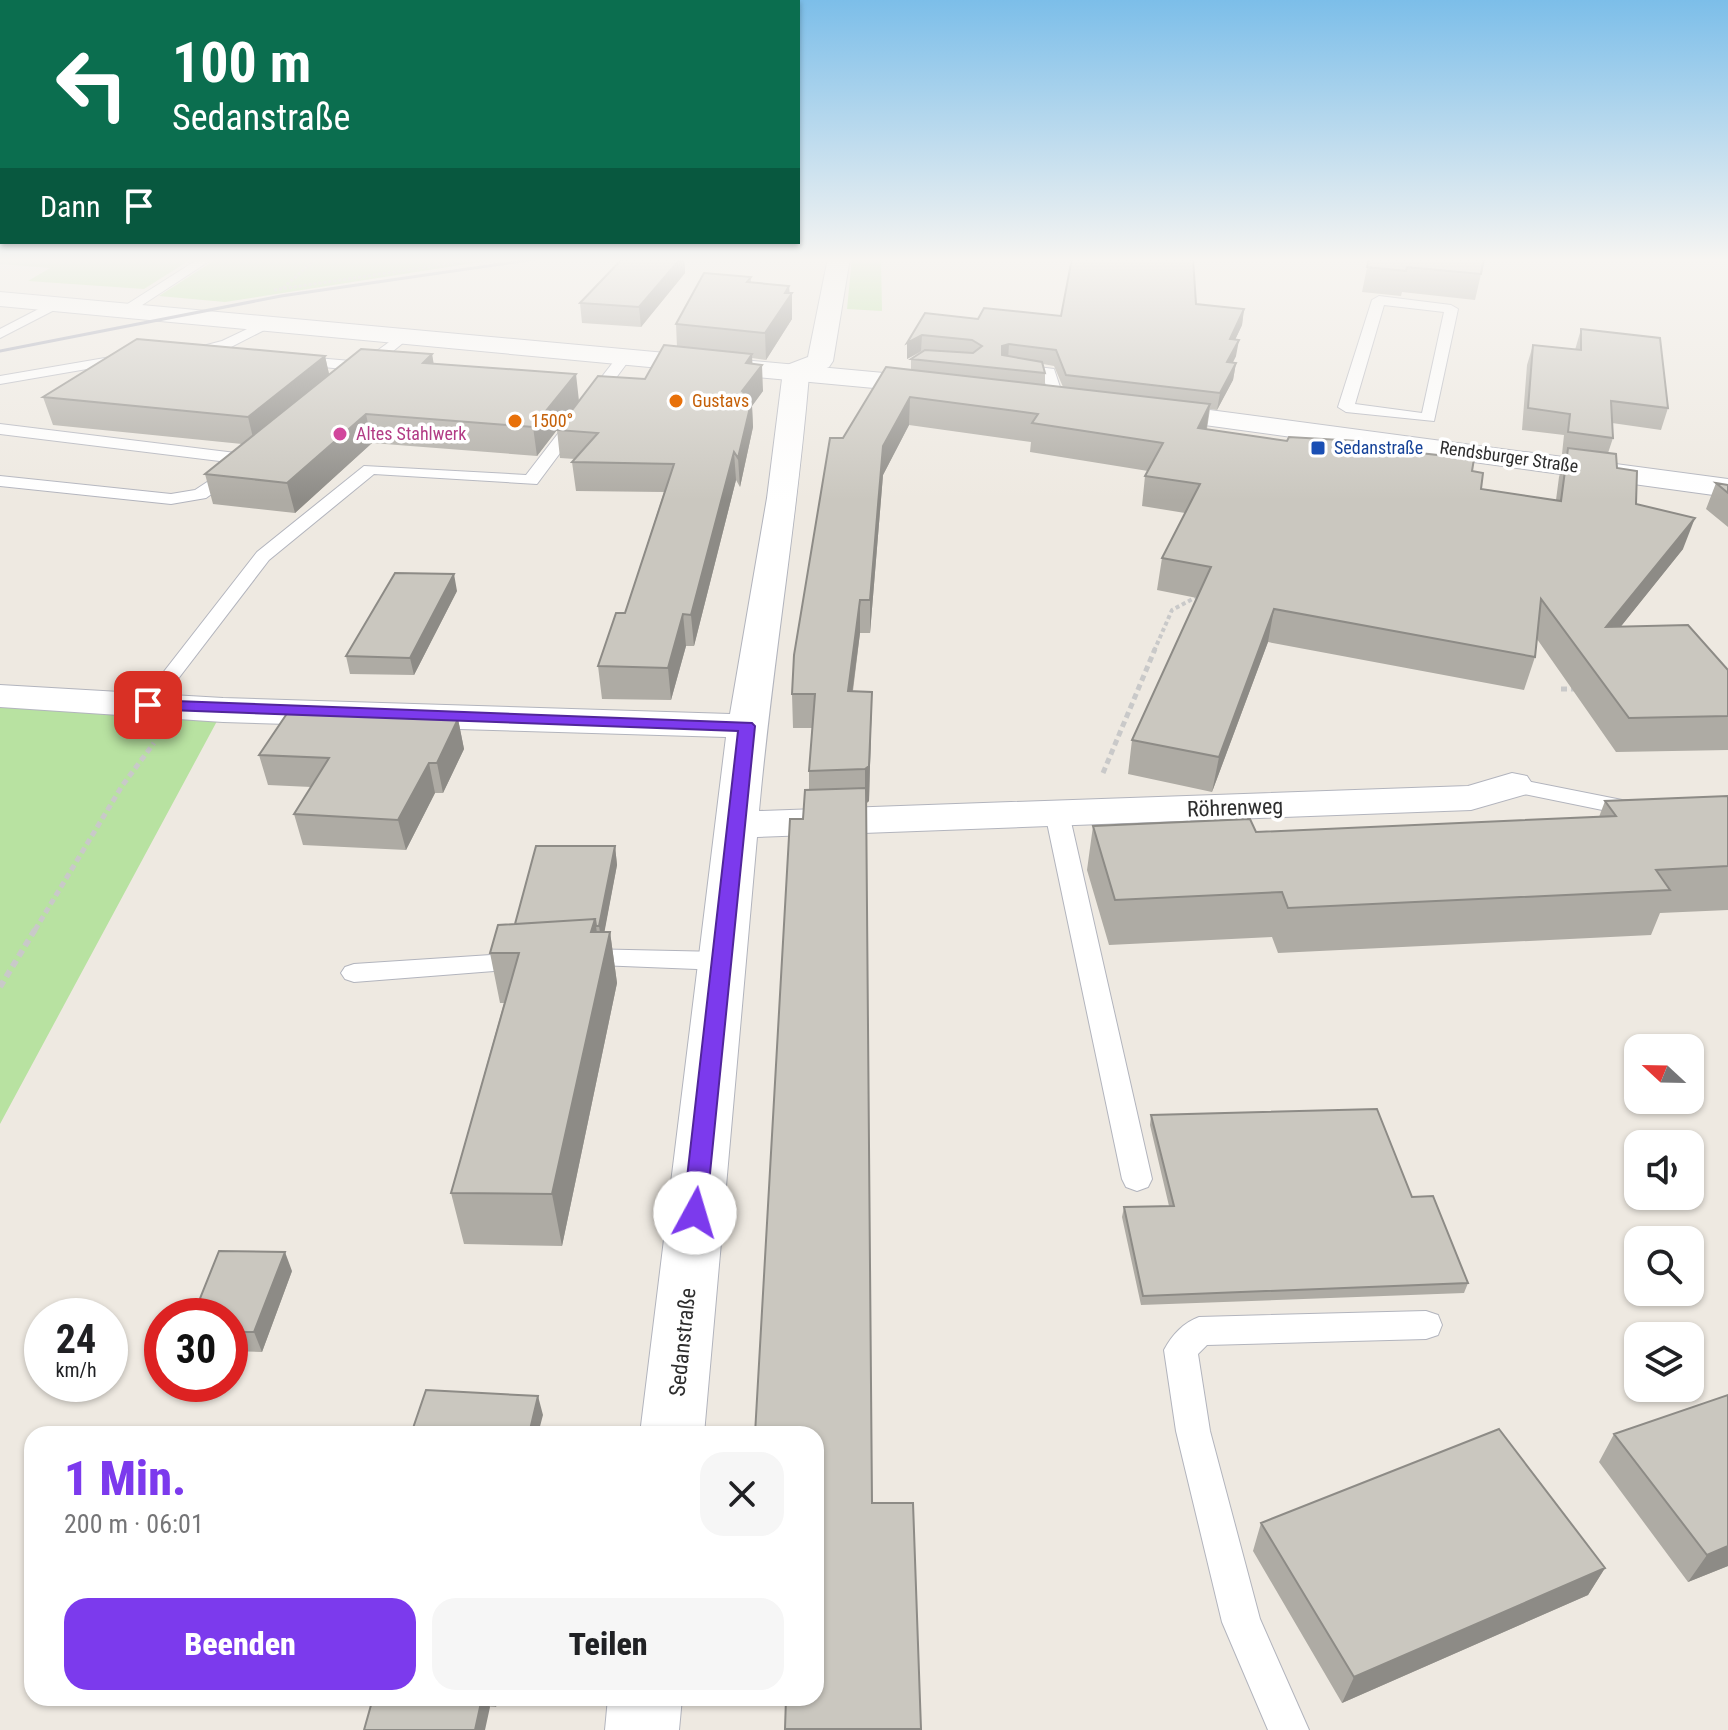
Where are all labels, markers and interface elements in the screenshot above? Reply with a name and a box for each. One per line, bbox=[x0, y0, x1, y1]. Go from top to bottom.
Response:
text: 100 m bbox=[172, 30, 311, 96]
icon: left bbox=[40, 32, 144, 136]
text: Sedanstraße bbox=[172, 97, 350, 139]
icon: arrive bbox=[117, 184, 161, 228]
text: Dann bbox=[40, 189, 101, 224]
place label: Gustavs bbox=[692, 390, 749, 411]
marker: Gustavs bbox=[667, 392, 685, 410]
place label: 1500° bbox=[531, 410, 573, 431]
marker: 1500° bbox=[506, 412, 524, 430]
place label: Altes Stahlwerk bbox=[356, 423, 466, 444]
marker: Altes Stahlwerk bbox=[331, 425, 349, 443]
street label: Rendsburger Straße bbox=[1438, 436, 1580, 477]
place label: Sedanstraße bbox=[1334, 437, 1423, 458]
marker: Sedanstraße bbox=[1309, 439, 1327, 457]
pin bbox=[114, 671, 182, 739]
icon: arrive bbox=[126, 683, 170, 727]
street label: Röhrenweg bbox=[1186, 793, 1284, 822]
north arrow bbox=[1624, 1034, 1704, 1114]
map controls bbox=[1624, 1034, 1704, 1402]
button: sound bbox=[1624, 1130, 1704, 1210]
position arrow bbox=[653, 1171, 737, 1255]
button: search bbox=[1624, 1226, 1704, 1306]
street label: Sedanstraße bbox=[664, 1287, 701, 1398]
speed limit sign: 30 bbox=[144, 1298, 248, 1402]
text: 24 bbox=[56, 1316, 96, 1363]
button: layers bbox=[1624, 1322, 1704, 1402]
text: km/h bbox=[55, 1358, 97, 1382]
text: 1 Min. bbox=[64, 1450, 186, 1507]
button: close bbox=[700, 1452, 784, 1536]
text: 200 m · 06:01 bbox=[64, 1509, 204, 1539]
button: Beenden bbox=[64, 1598, 416, 1690]
button: Teilen bbox=[432, 1598, 784, 1690]

